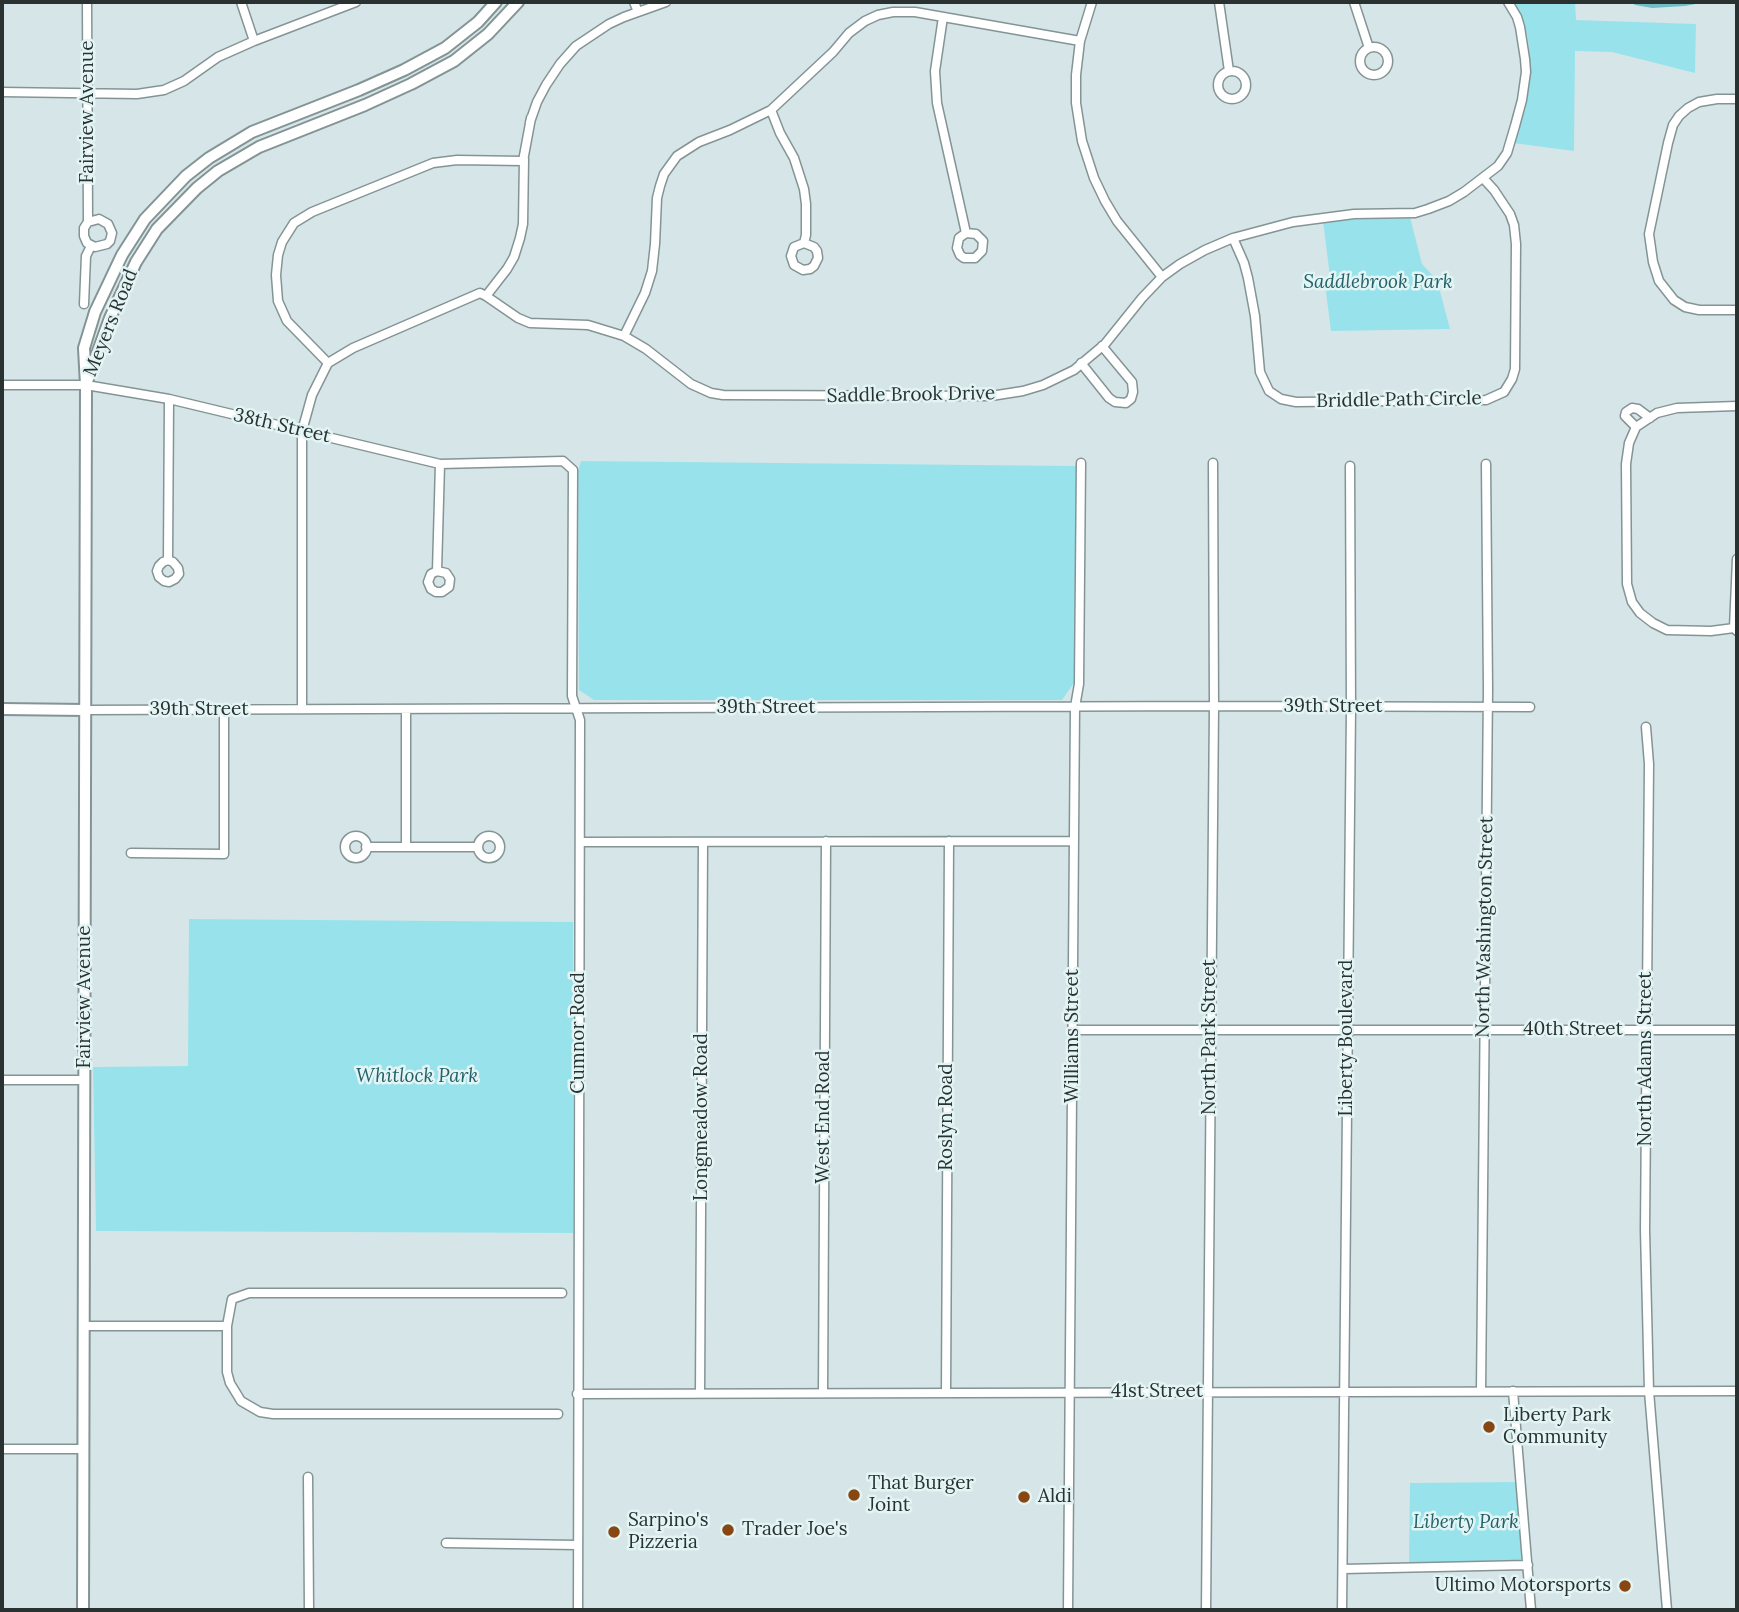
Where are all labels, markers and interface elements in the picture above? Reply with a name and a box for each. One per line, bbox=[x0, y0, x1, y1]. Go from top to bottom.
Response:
street label: Fairview Avenue bbox=[77, 40, 99, 184]
street label: Meyers Road bbox=[79, 266, 143, 380]
park label: Saddlebrook Park bbox=[1303, 272, 1453, 294]
street label: Saddle Brook Drive bbox=[827, 382, 995, 408]
street label: Briddle Path Circle bbox=[1316, 387, 1482, 413]
street label: 38th Street bbox=[231, 404, 333, 448]
street label: 39th Street bbox=[1283, 696, 1383, 718]
street label: 39th Street bbox=[716, 697, 816, 719]
street label: 39th Street bbox=[149, 699, 249, 721]
street label: North Washington Street bbox=[1472, 816, 1498, 1038]
street label: Fairview Avenue bbox=[74, 925, 96, 1069]
street label: North Park Street bbox=[1199, 959, 1221, 1115]
street label: Liberty Boulevard bbox=[1336, 960, 1358, 1116]
street label: Williams Street bbox=[1062, 969, 1084, 1103]
street label: North Adams Street bbox=[1635, 971, 1657, 1147]
street label: Cumnor Road bbox=[568, 972, 590, 1094]
street label: 40th Street bbox=[1523, 1019, 1623, 1041]
street label: Longmeadow Road bbox=[691, 1033, 713, 1201]
street label: West End Road bbox=[813, 1050, 835, 1184]
street label: Roslyn Road bbox=[936, 1063, 958, 1171]
park label: Whitlock Park bbox=[356, 1066, 478, 1088]
street label: 41st Street bbox=[1111, 1381, 1203, 1403]
place label: Liberty Park Community bbox=[1503, 1405, 1611, 1449]
marker: Liberty Park Community bbox=[1481, 1419, 1497, 1435]
place label: That Burger Joint bbox=[868, 1473, 974, 1517]
place label: Aldi bbox=[1038, 1486, 1072, 1508]
marker: That Burger Joint bbox=[846, 1487, 862, 1503]
marker: Aldi bbox=[1016, 1489, 1032, 1505]
place label: Sarpino's Pizzeria bbox=[628, 1510, 709, 1554]
park label: Liberty Park bbox=[1413, 1512, 1519, 1534]
place label: Trader Joe's bbox=[742, 1519, 848, 1541]
marker: Trader Joe's bbox=[720, 1522, 736, 1538]
marker: Sarpino's Pizzeria bbox=[606, 1524, 622, 1540]
place label: Ultimo Motorsports bbox=[1435, 1575, 1611, 1597]
marker: Ultimo Motorsports bbox=[1617, 1578, 1633, 1594]

